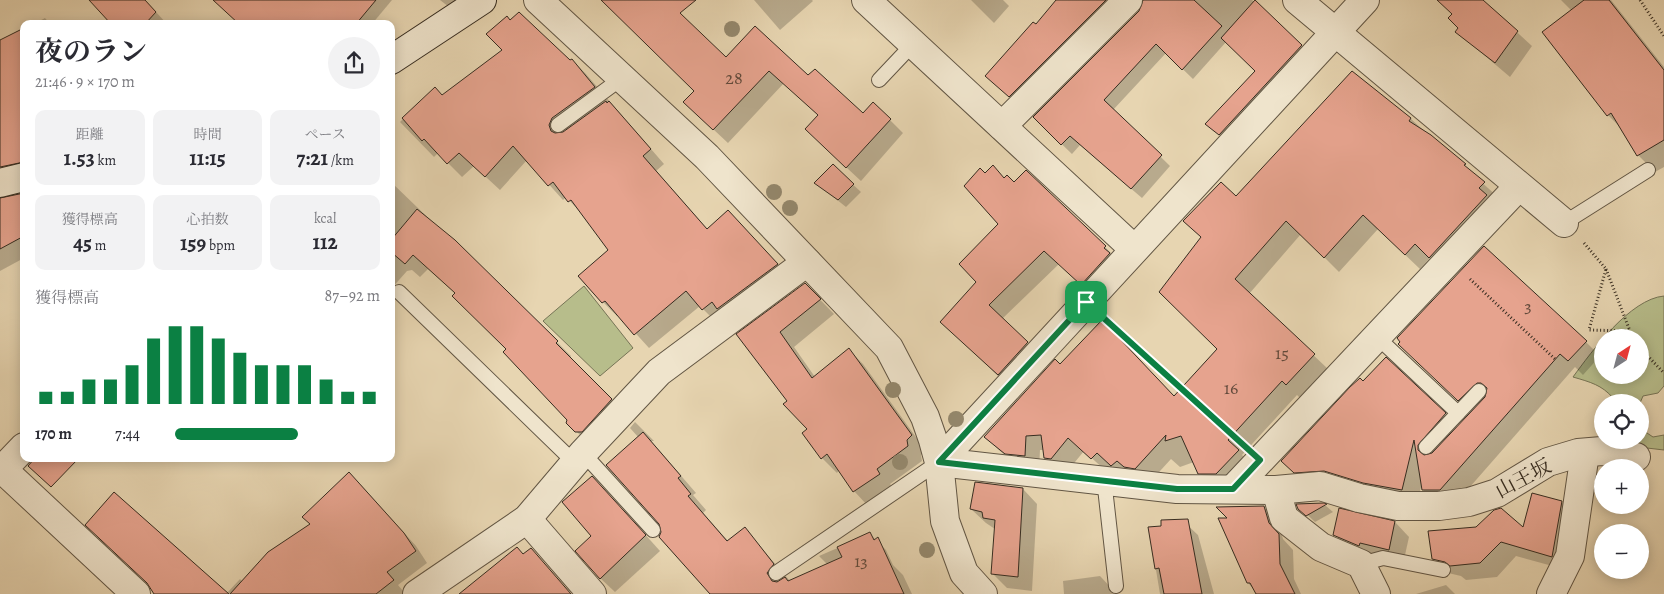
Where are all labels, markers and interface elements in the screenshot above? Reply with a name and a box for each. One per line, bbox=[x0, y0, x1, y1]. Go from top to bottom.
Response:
text: 夜のラン bbox=[35, 33, 147, 71]
button: share bbox=[328, 37, 380, 89]
house number: 28 bbox=[725, 66, 743, 90]
text: 21:46 · 9 × 170 m bbox=[35, 71, 135, 93]
text: 距離 bbox=[76, 125, 104, 144]
text: 時間 bbox=[193, 125, 221, 144]
text: ペース bbox=[305, 125, 346, 144]
text: 1.53 bbox=[63, 144, 95, 172]
text: 11:15 bbox=[189, 144, 226, 172]
text: 7:21 bbox=[296, 144, 328, 172]
text: km bbox=[95, 151, 116, 170]
text: /km bbox=[328, 151, 354, 170]
text: kcal bbox=[314, 209, 336, 228]
text: 獲得標高 bbox=[62, 210, 118, 229]
text: 心拍数 bbox=[186, 210, 228, 229]
text: 112 bbox=[313, 228, 338, 256]
text: 45 bbox=[73, 229, 92, 257]
text: 159 bbox=[180, 229, 206, 257]
text: m bbox=[92, 236, 106, 255]
text: bpm bbox=[206, 236, 235, 255]
pin bbox=[1065, 281, 1107, 323]
text: 87–92 m bbox=[324, 285, 380, 307]
text: 獲得標高 bbox=[35, 287, 99, 309]
icon: arrive bbox=[1072, 288, 1100, 316]
house number: 3 bbox=[1524, 294, 1532, 318]
north arrow bbox=[1594, 329, 1649, 384]
map controls bbox=[1594, 329, 1649, 579]
house number: 15 bbox=[1275, 341, 1289, 365]
house number: 16 bbox=[1224, 376, 1238, 400]
button: locate bbox=[1594, 394, 1649, 449]
text: 170 m bbox=[35, 423, 72, 445]
text: 7:44 bbox=[115, 423, 140, 445]
street label: 山王坂 bbox=[1490, 452, 1556, 504]
button: + bbox=[1594, 459, 1649, 514]
button: − bbox=[1594, 524, 1649, 579]
house number: 13 bbox=[854, 549, 868, 573]

